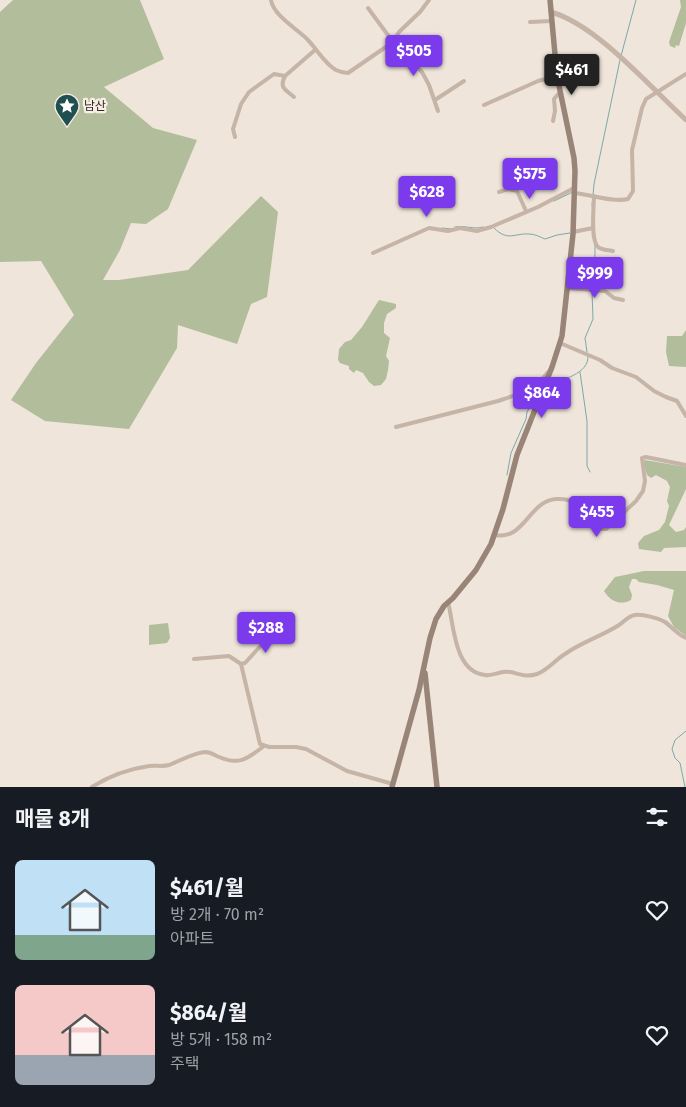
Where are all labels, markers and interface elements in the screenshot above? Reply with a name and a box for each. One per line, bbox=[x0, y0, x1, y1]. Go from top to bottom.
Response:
pin: $505 bbox=[384, 34, 444, 77]
text: $505 bbox=[396, 41, 432, 60]
pin: $461 bbox=[542, 54, 602, 96]
text: $461 bbox=[555, 60, 589, 79]
place icon: 남산 bbox=[54, 93, 80, 127]
place label: 남산 bbox=[84, 99, 106, 113]
pin: $575 bbox=[500, 158, 560, 200]
text: $575 bbox=[514, 164, 546, 183]
pin: $628 bbox=[397, 176, 457, 218]
text: $628 bbox=[409, 182, 445, 201]
pin: $999 bbox=[565, 256, 625, 299]
text: $999 bbox=[577, 263, 613, 282]
pin: $864 bbox=[512, 376, 572, 419]
text: $864 bbox=[524, 383, 560, 402]
pin: $455 bbox=[567, 496, 627, 538]
text: $455 bbox=[580, 502, 614, 521]
pin: $288 bbox=[236, 612, 296, 654]
text: $288 bbox=[248, 618, 284, 637]
icon: filters bbox=[643, 803, 671, 831]
text: 매물 8개 bbox=[15, 806, 90, 832]
text: $461/월 bbox=[170, 875, 244, 901]
icon: home bbox=[55, 880, 115, 940]
icon: heart bbox=[643, 896, 671, 924]
text: 방 2개 · 70 m² bbox=[170, 905, 264, 924]
text: 아파트 bbox=[170, 929, 214, 948]
text: $864/월 bbox=[170, 1000, 247, 1026]
icon: home bbox=[55, 1005, 115, 1065]
icon: heart bbox=[643, 1021, 671, 1049]
text: 방 5개 · 158 m² bbox=[170, 1030, 272, 1049]
text: 주택 bbox=[170, 1054, 199, 1073]

